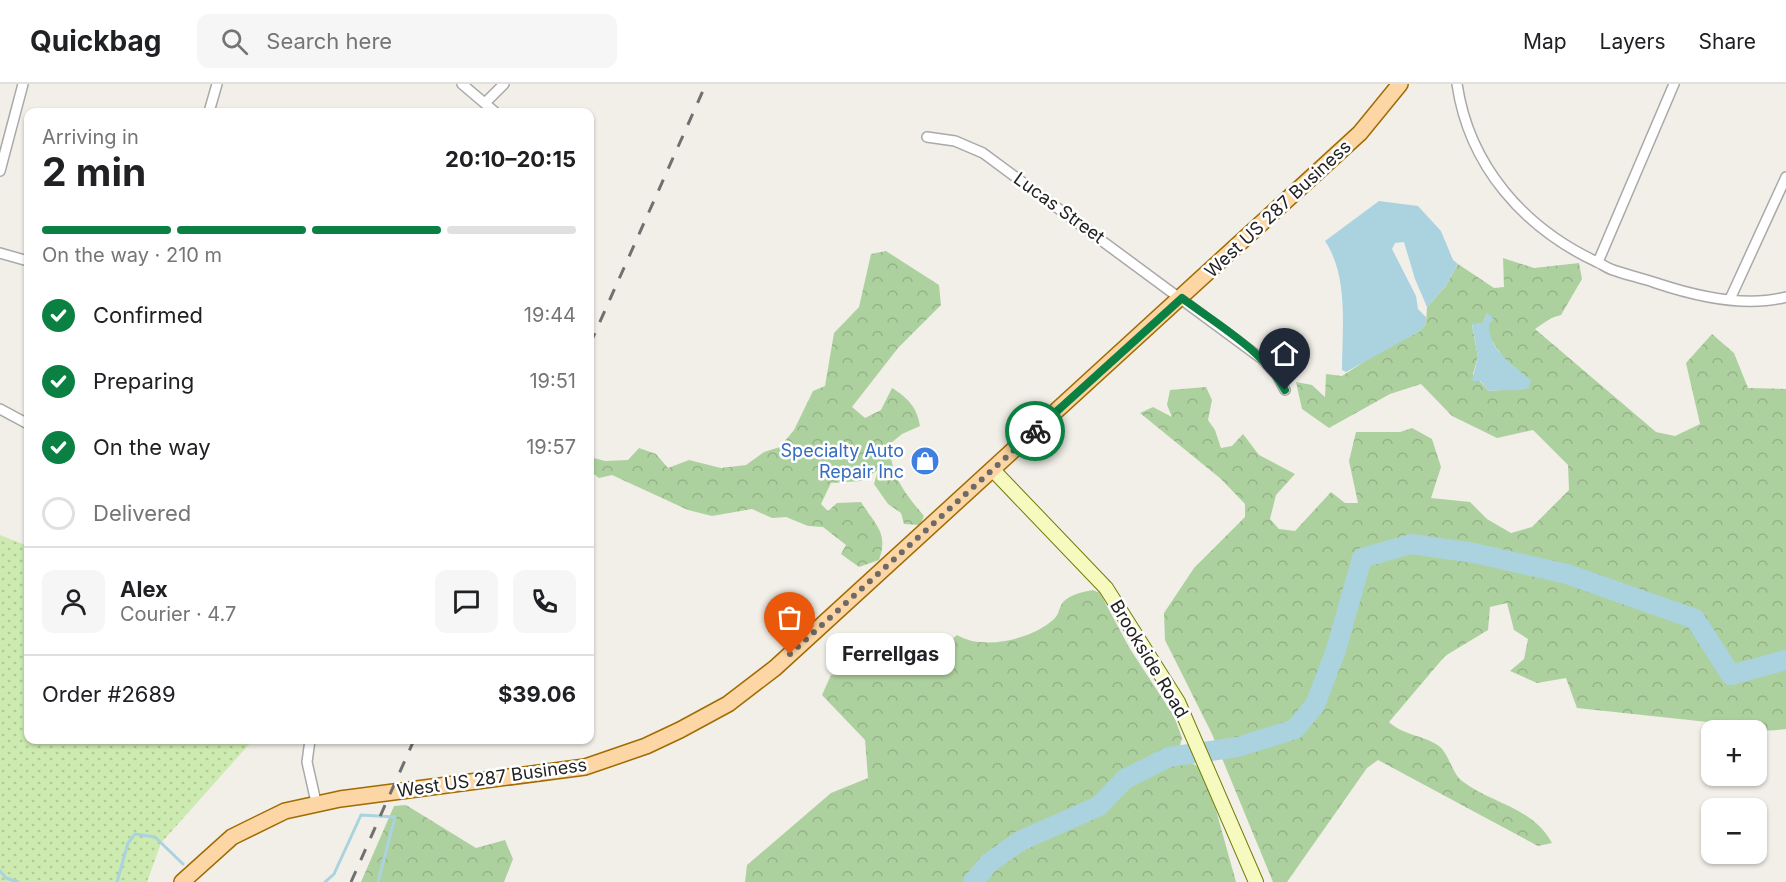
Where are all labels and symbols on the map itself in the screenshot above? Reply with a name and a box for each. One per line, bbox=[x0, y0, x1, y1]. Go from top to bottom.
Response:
street label: West US 287 Business bbox=[1200, 136, 1355, 282]
street label: Lucas Street bbox=[1010, 168, 1109, 248]
pin bbox=[1259, 328, 1310, 390]
courier bbox=[1005, 401, 1065, 461]
place label: Specialty Auto Repair Inc bbox=[781, 440, 904, 482]
shop icon: Specialty Auto Repair Inc bbox=[909, 445, 941, 477]
pin bbox=[764, 592, 815, 654]
street label: Brookside Road bbox=[1106, 596, 1193, 721]
callout: Ferrellgas bbox=[826, 633, 955, 675]
street label: West US 287 Business bbox=[396, 754, 588, 801]

